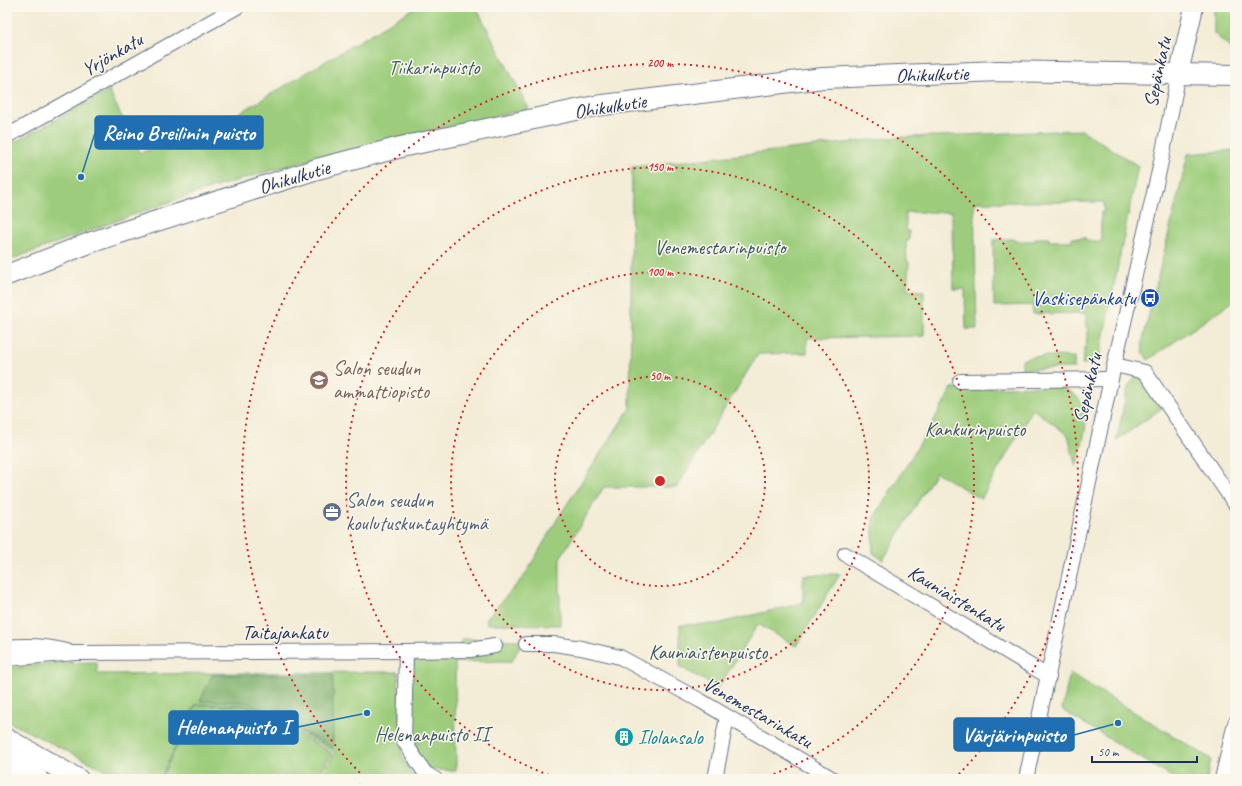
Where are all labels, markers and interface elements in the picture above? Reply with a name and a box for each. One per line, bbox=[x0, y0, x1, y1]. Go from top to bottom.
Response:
street label: Yrjönkatu bbox=[77, 26, 149, 82]
street label: Sepänkatu bbox=[1138, 33, 1177, 110]
park label: Tiikarinpuisto bbox=[388, 55, 481, 80]
text: 200 m bbox=[647, 55, 674, 71]
street label: Ohikulkutie bbox=[895, 61, 970, 88]
street label: Ohikulkutie bbox=[572, 88, 649, 125]
callout: Reino Breilinin puisto bbox=[95, 116, 263, 149]
text: Reino Breilinin puisto bbox=[103, 120, 257, 146]
street label: Ohikulkutie bbox=[256, 154, 334, 200]
text: 150 m bbox=[647, 159, 674, 175]
park label: Venemestarinpuisto bbox=[654, 235, 788, 260]
text: 100 m bbox=[647, 264, 674, 280]
place label: Vaskisepänkatu bbox=[1032, 286, 1138, 311]
bus stop icon: Vaskisepänkatu bbox=[1139, 287, 1161, 309]
street label: Sepänkatu bbox=[1067, 349, 1108, 426]
place label: Salon seudun ammattiopisto bbox=[333, 356, 430, 404]
text: 50 m bbox=[650, 368, 671, 384]
school or university icon: Salon seudun ammattiopisto bbox=[308, 369, 330, 391]
park label: Kankurinpuisto bbox=[925, 417, 1026, 442]
centre of rings bbox=[653, 474, 667, 488]
place label: Salon seudun koulutuskuntayhtymä bbox=[346, 488, 489, 536]
office icon: Salon seudun koulutuskuntayhtymä bbox=[321, 501, 343, 523]
street label: Kauniaistenkatu bbox=[903, 560, 1011, 638]
street label: Taitajankatu bbox=[242, 620, 330, 645]
park label: Kauniaistenpuisto bbox=[649, 640, 768, 665]
street label: Venemestarinkatu bbox=[699, 671, 818, 754]
callout: Helenanpuisto I bbox=[169, 711, 298, 744]
text: Helenanpuisto I bbox=[176, 714, 294, 740]
callout: Värjärinpuisto bbox=[954, 718, 1074, 751]
park label: Helenanpuisto II bbox=[375, 722, 493, 747]
text: Värjärinpuisto bbox=[962, 722, 1067, 748]
place label: Ilolansalo bbox=[638, 725, 704, 750]
building icon: Ilolansalo bbox=[613, 726, 635, 748]
scale bar bbox=[1092, 738, 1197, 764]
text: 50 m bbox=[1098, 744, 1120, 760]

